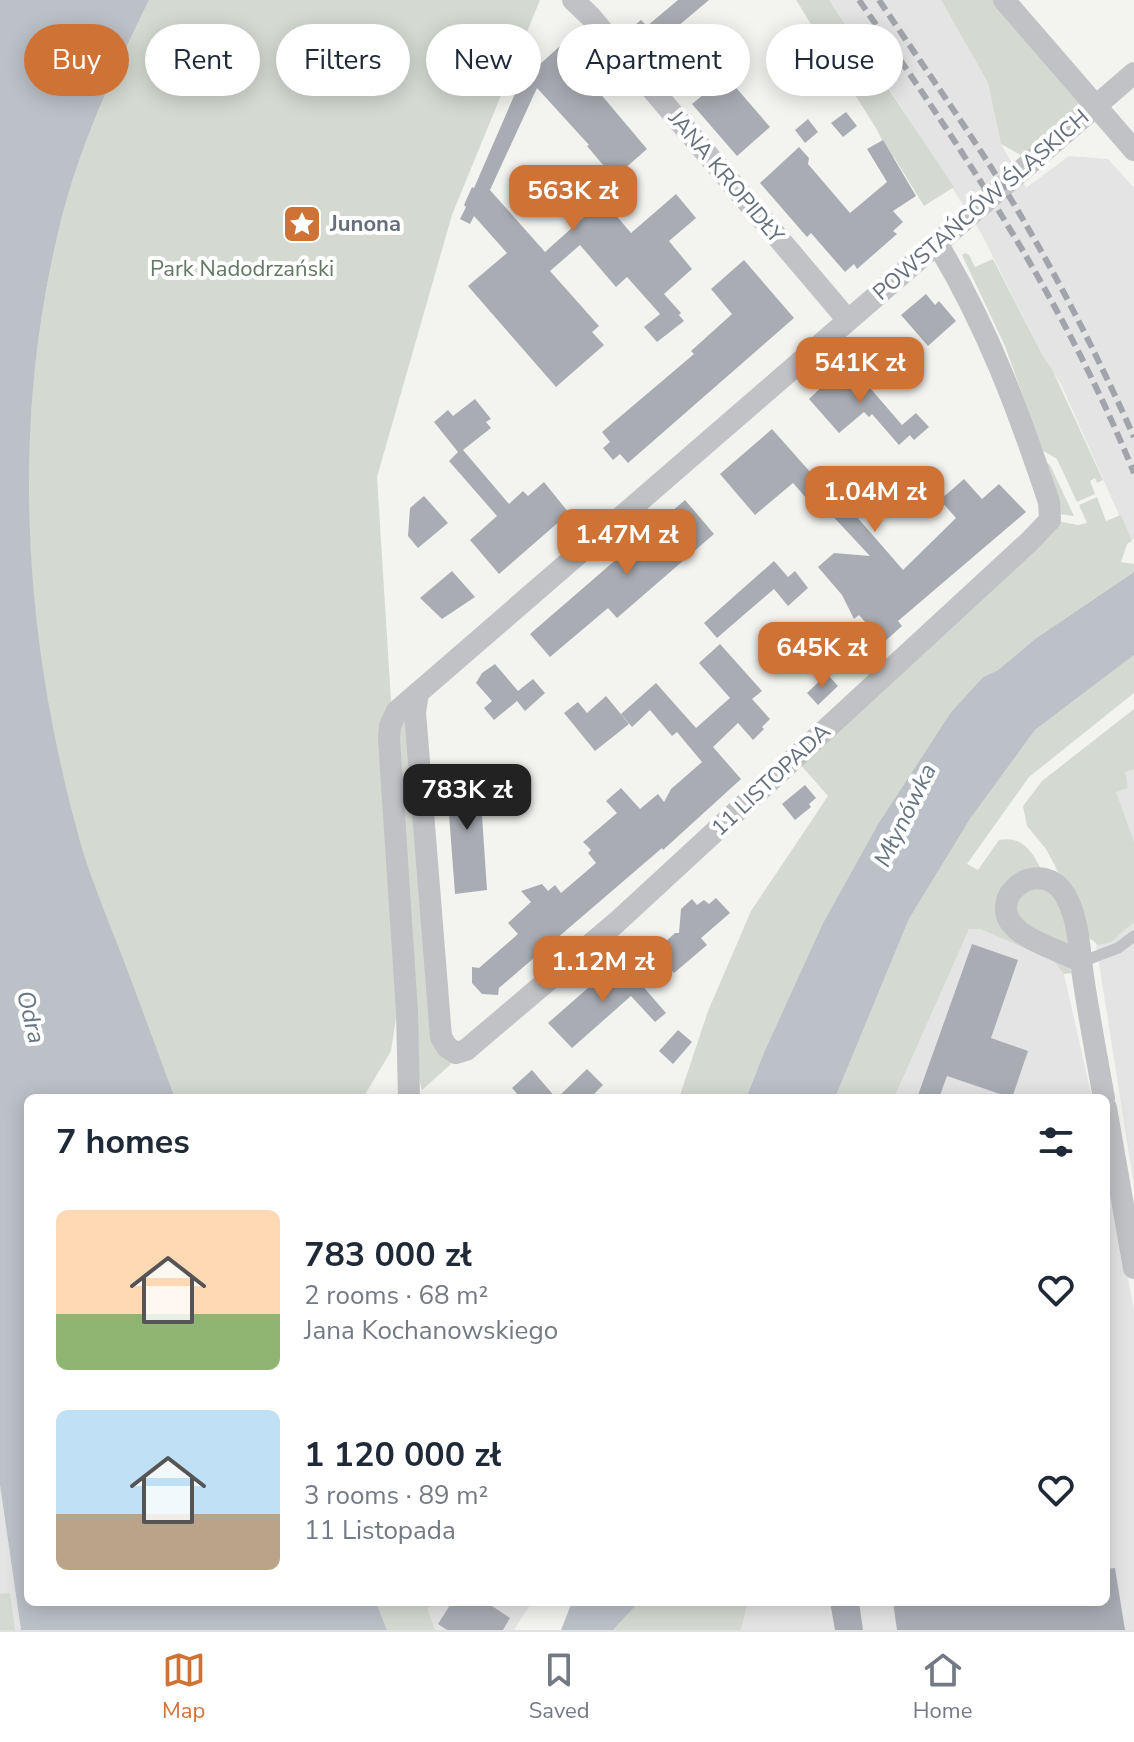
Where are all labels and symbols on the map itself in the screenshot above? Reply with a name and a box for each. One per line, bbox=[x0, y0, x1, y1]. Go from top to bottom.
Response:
street label: JANA KROPIDŁY bbox=[661, 103, 791, 250]
street label: POWSTAŃCÓW ŚLĄSKICH bbox=[866, 103, 1096, 307]
pin: 563K zł bbox=[499, 165, 647, 233]
place icon: Junona bbox=[281, 203, 323, 245]
place label: Junona bbox=[329, 209, 401, 239]
park label: Park Nadodrzański bbox=[150, 254, 334, 284]
pin: 541K zł bbox=[786, 337, 934, 405]
pin: 1.04M zł bbox=[792, 466, 958, 534]
pin: 1.47M zł bbox=[544, 509, 710, 577]
pin: 645K zł bbox=[748, 622, 896, 690]
street label: 11 LISTOPADA bbox=[705, 717, 837, 843]
water label: Młynówka bbox=[866, 758, 944, 872]
pin: 783K zł bbox=[393, 764, 541, 832]
pin: 1.12M zł bbox=[520, 936, 686, 1004]
water label: Odra bbox=[9, 987, 53, 1047]

